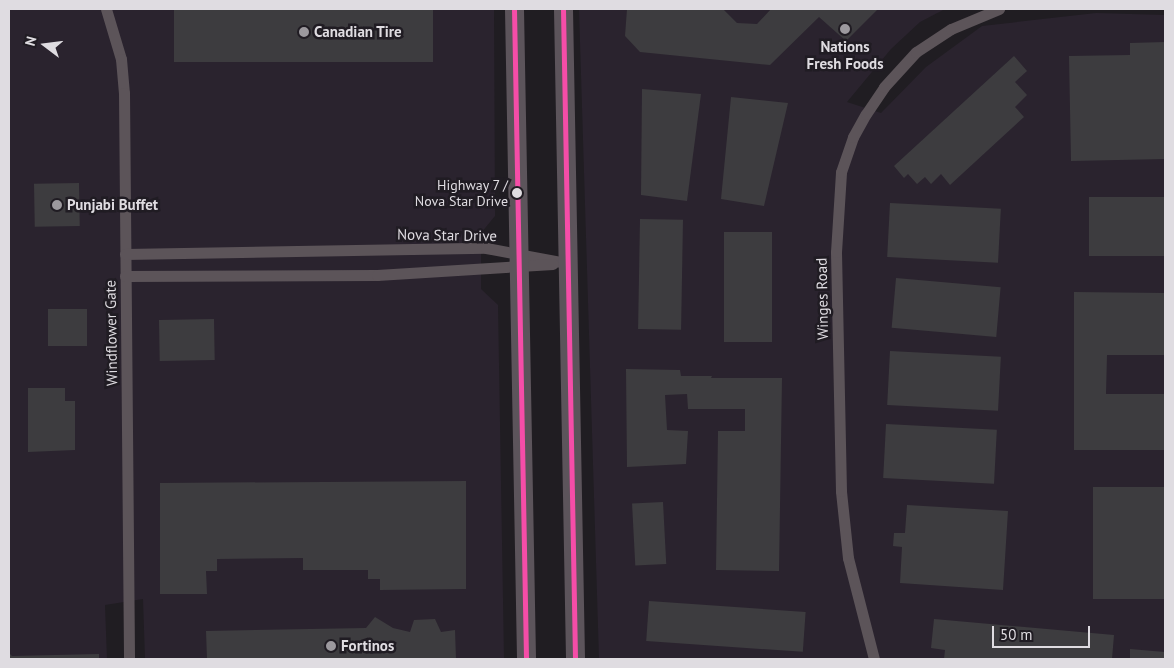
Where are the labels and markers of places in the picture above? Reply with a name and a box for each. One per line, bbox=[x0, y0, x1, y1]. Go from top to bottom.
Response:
place label: Canadian Tire bbox=[314, 23, 402, 41]
marker: Nations Fresh Foods bbox=[839, 23, 851, 35]
marker: Canadian Tire bbox=[298, 26, 310, 38]
place label: Nations Fresh Foods bbox=[807, 37, 883, 72]
place label: Highway 7 / Nova Star Drive bbox=[415, 177, 508, 210]
marker: Highway 7 / Nova Star Drive bbox=[512, 188, 522, 198]
place label: Punjabi Buffet bbox=[67, 196, 158, 214]
marker: Punjabi Buffet bbox=[51, 199, 63, 211]
place label: Fortinos bbox=[341, 637, 394, 655]
marker: Fortinos bbox=[325, 640, 337, 652]

